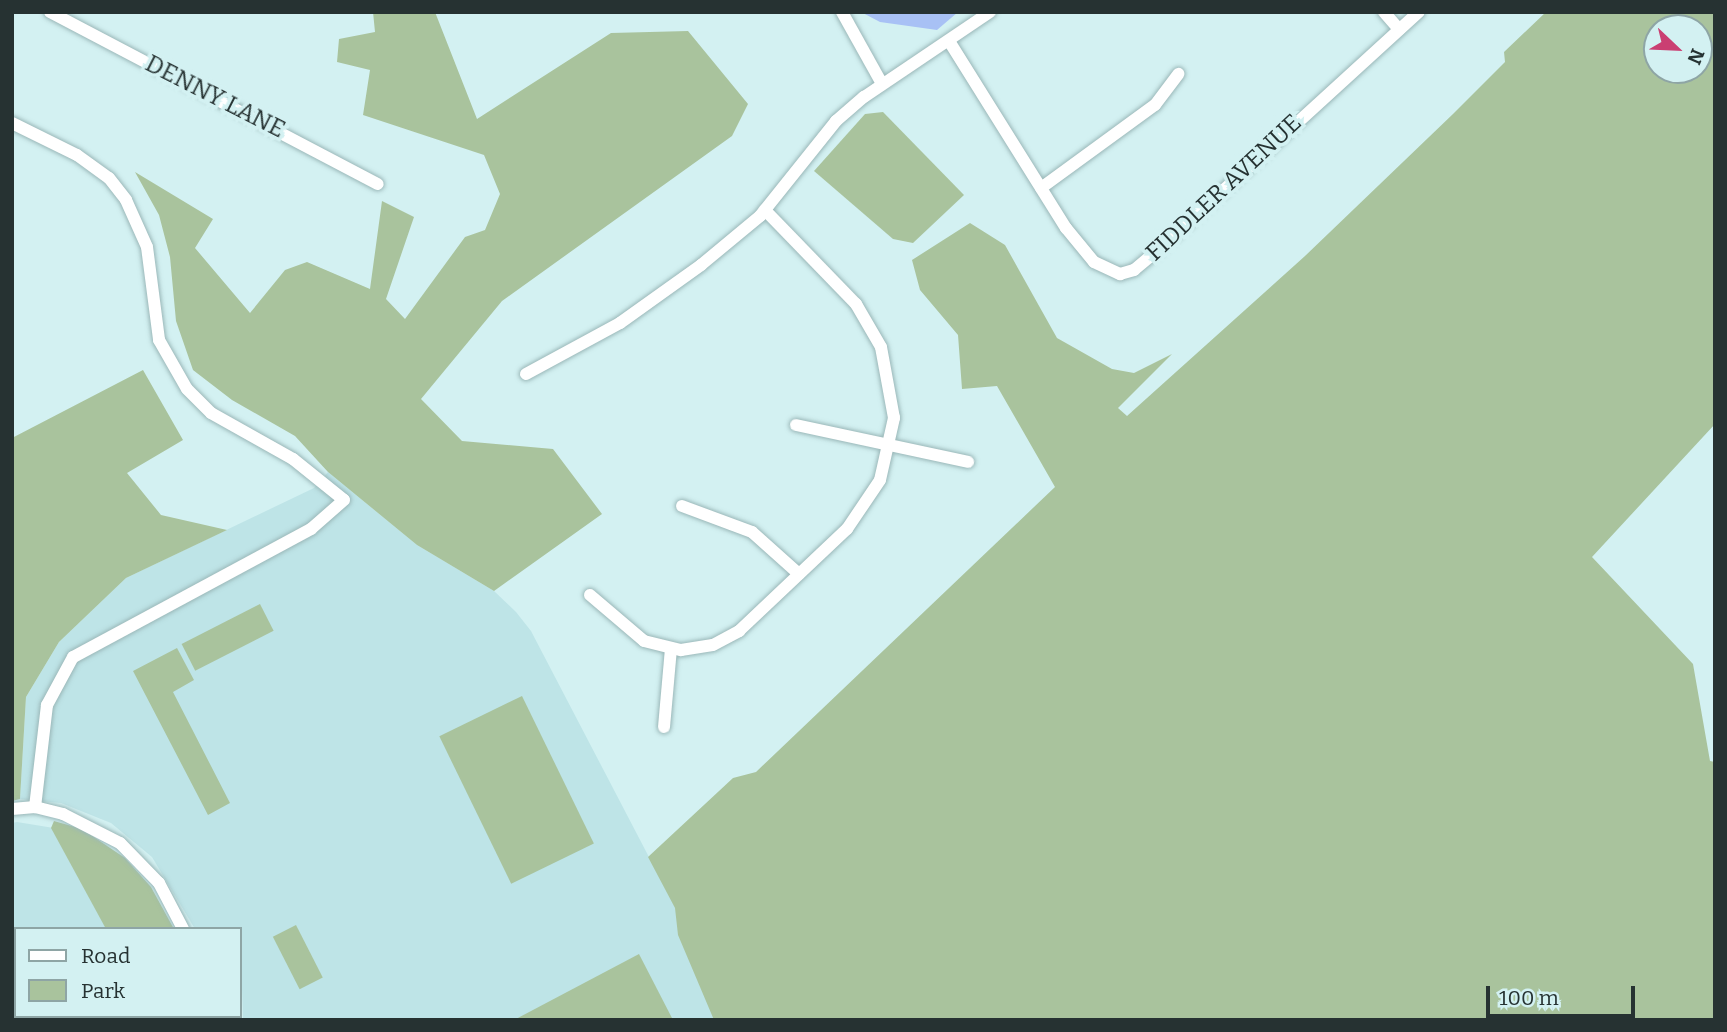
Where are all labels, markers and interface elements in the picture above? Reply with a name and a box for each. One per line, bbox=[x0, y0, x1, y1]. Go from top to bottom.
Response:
north arrow bbox=[1643, 14, 1713, 84]
text: N bbox=[1683, 45, 1709, 68]
street label: DENNY LANE bbox=[140, 49, 290, 145]
street label: FIDDLER AVENUE bbox=[1140, 109, 1308, 267]
legend bbox=[14, 927, 242, 1018]
text: Road bbox=[81, 943, 130, 969]
scale bar bbox=[1489, 972, 1638, 1016]
text: Park bbox=[81, 978, 125, 1004]
text: 100 m bbox=[1499, 985, 1559, 1011]

